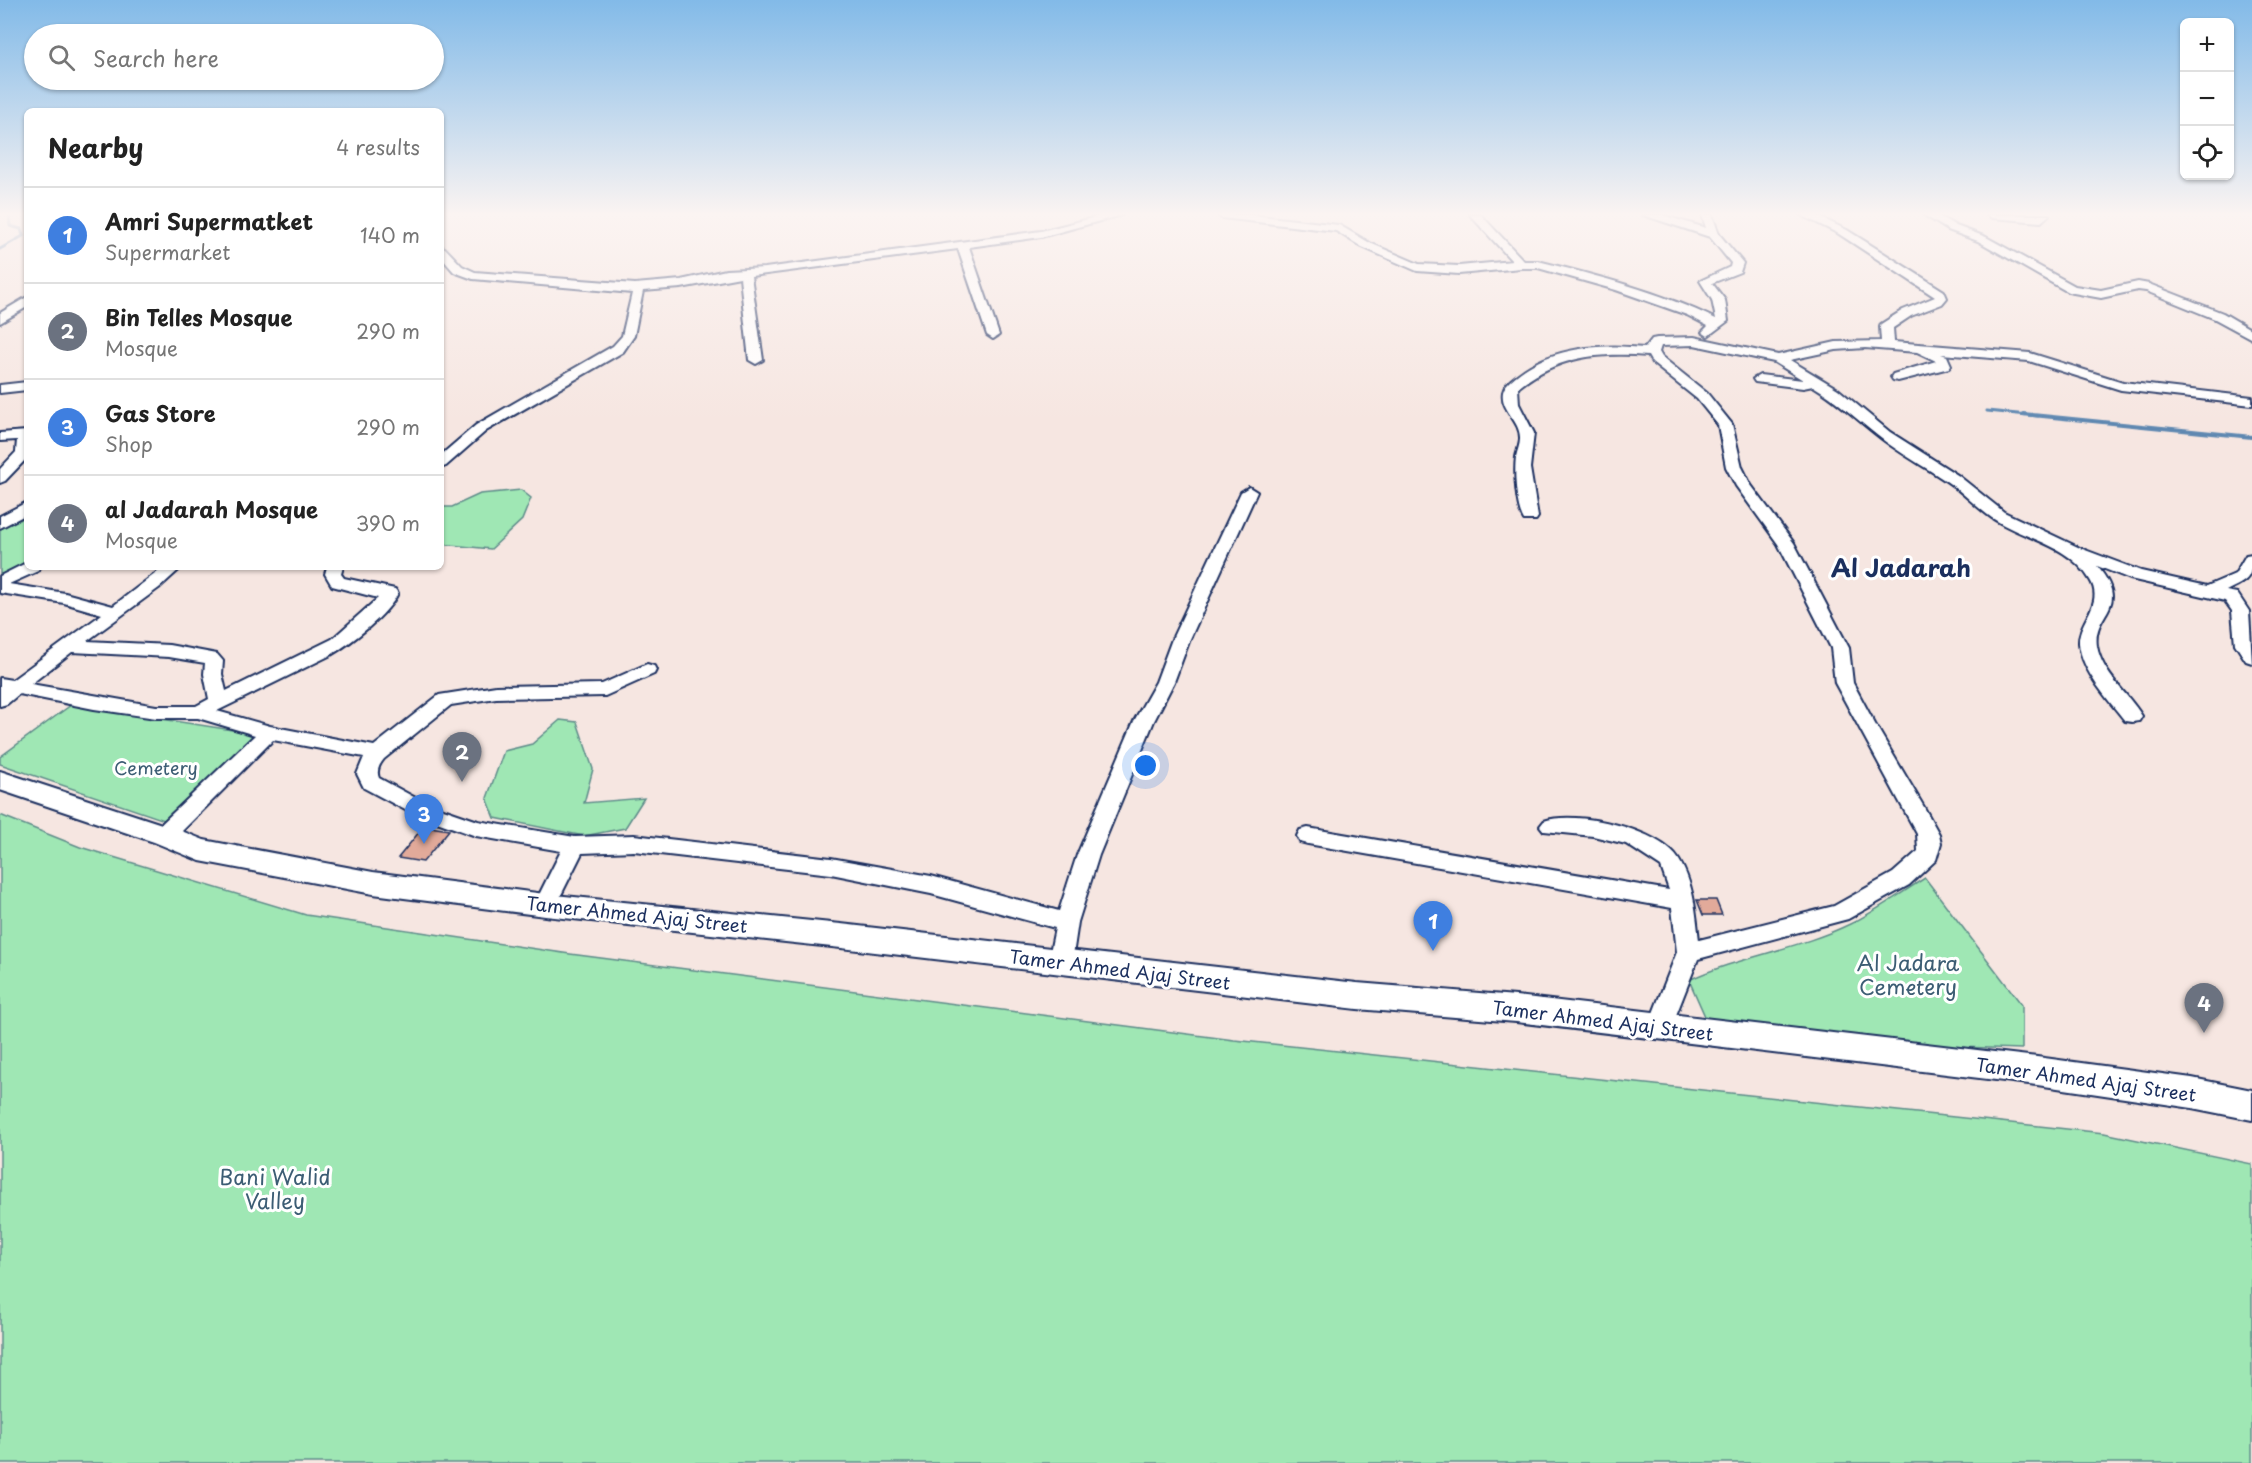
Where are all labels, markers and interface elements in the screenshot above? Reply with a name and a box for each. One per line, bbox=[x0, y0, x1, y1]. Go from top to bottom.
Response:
map controls bbox=[2180, 18, 2234, 180]
button: + bbox=[2180, 18, 2234, 72]
search box bbox=[24, 24, 444, 90]
icon: search bbox=[45, 41, 78, 74]
text: Search here bbox=[93, 41, 219, 74]
button: − bbox=[2180, 72, 2234, 126]
button: locate bbox=[2180, 126, 2234, 180]
text: Nearby bbox=[48, 128, 143, 167]
text: 4 results bbox=[336, 132, 420, 162]
text: Amri Supermatket bbox=[105, 204, 313, 237]
text: 1 bbox=[63, 220, 72, 250]
text: 140 m bbox=[360, 220, 420, 250]
text: Supermarket bbox=[105, 237, 231, 267]
text: Bin Telles Mosque bbox=[105, 300, 292, 333]
text: 2 bbox=[60, 316, 75, 346]
text: 290 m bbox=[356, 316, 420, 346]
text: Mosque bbox=[105, 333, 178, 363]
text: Gas Store bbox=[105, 396, 216, 429]
text: 3 bbox=[61, 412, 74, 442]
text: 290 m bbox=[356, 412, 420, 442]
text: Shop bbox=[105, 429, 153, 459]
text: al Jadarah Mosque bbox=[105, 492, 318, 525]
text: 4 bbox=[61, 508, 74, 538]
text: 390 m bbox=[356, 508, 420, 538]
text: Mosque bbox=[105, 525, 178, 555]
district label: Al Jadarah bbox=[1831, 549, 1971, 585]
pin: 2 bbox=[442, 732, 482, 782]
your location bbox=[1131, 751, 1160, 780]
park label: Cemetery bbox=[114, 754, 198, 781]
pin: 3 bbox=[404, 794, 444, 844]
street label: Tamer Ahmed Ajaj Street bbox=[525, 889, 749, 939]
pin: 1 bbox=[1414, 902, 1452, 951]
street label: Tamer Ahmed Ajaj Street bbox=[1008, 942, 1232, 996]
park label: Al Jadara Cemetery bbox=[1857, 946, 1960, 1002]
pin: 4 bbox=[2184, 984, 2224, 1033]
street label: Tamer Ahmed Ajaj Street bbox=[1491, 993, 1715, 1047]
street label: Tamer Ahmed Ajaj Street bbox=[1974, 1050, 2198, 1108]
park label: Bani Walid Valley bbox=[219, 1160, 331, 1216]

